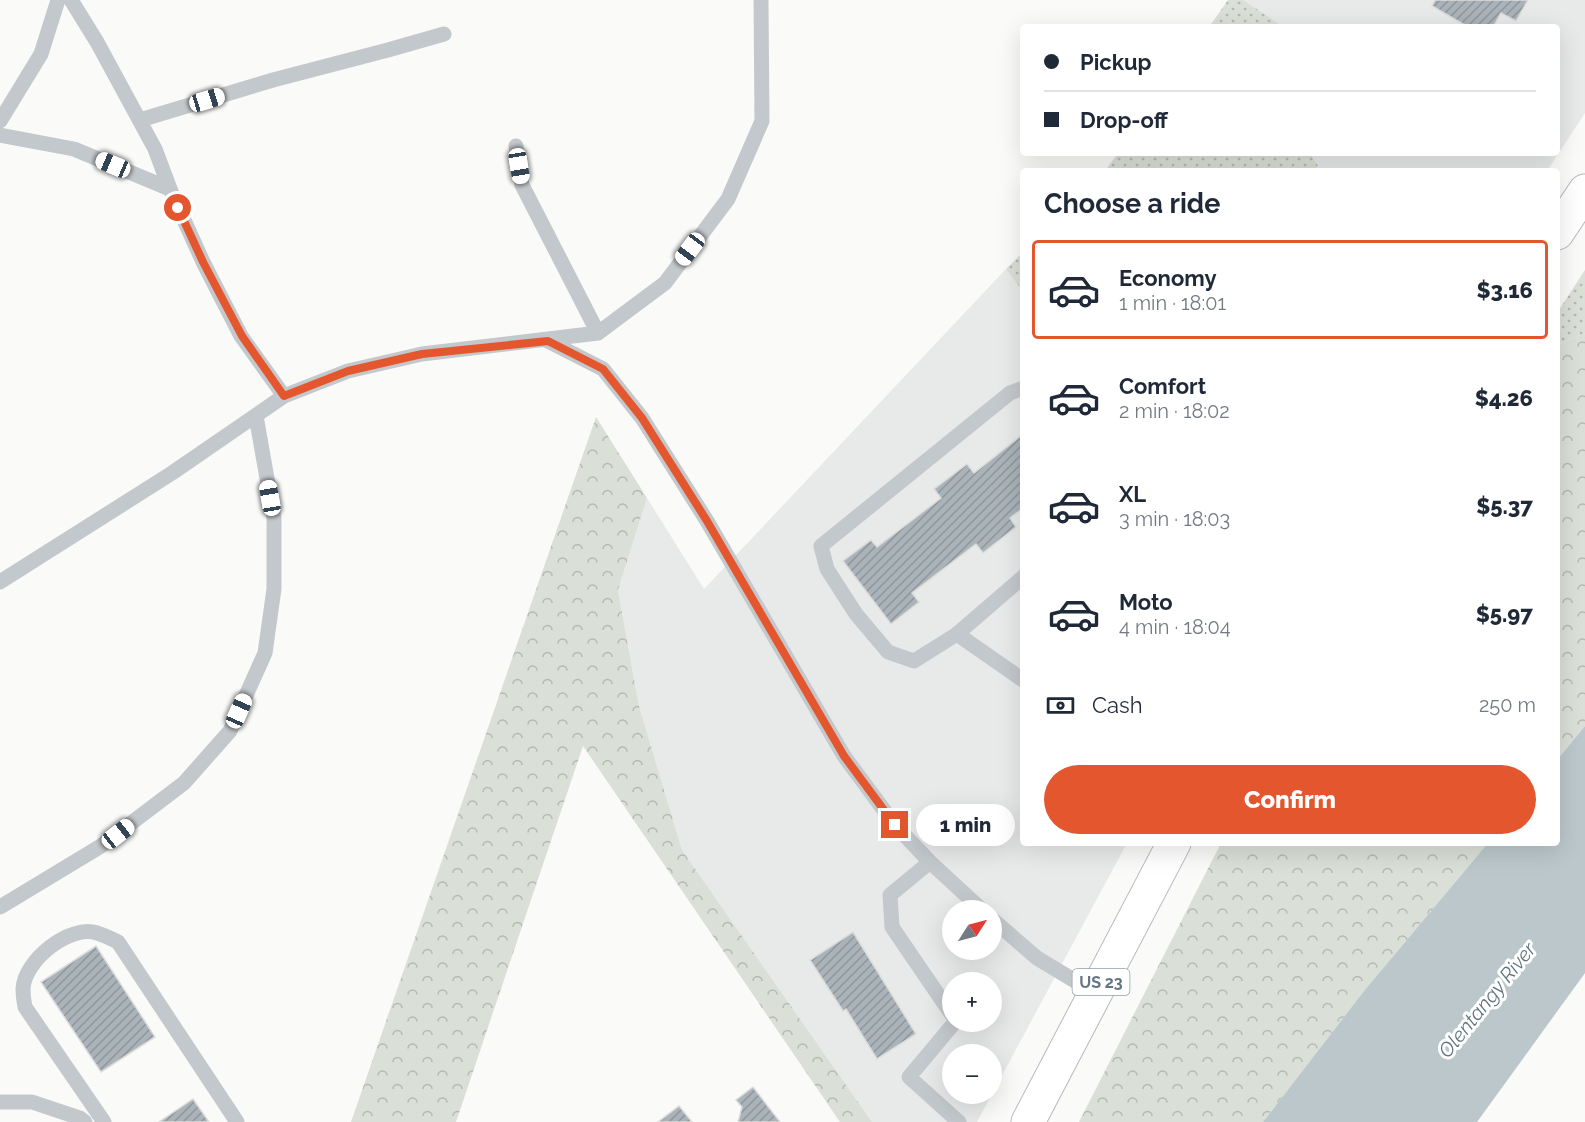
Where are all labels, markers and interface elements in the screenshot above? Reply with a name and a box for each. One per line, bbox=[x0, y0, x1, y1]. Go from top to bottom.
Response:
text: Pickup bbox=[1080, 49, 1152, 75]
car bbox=[187, 86, 227, 114]
text: Drop-off bbox=[1080, 107, 1168, 133]
car bbox=[507, 147, 531, 185]
car bbox=[93, 150, 133, 180]
text: Choose a ride bbox=[1044, 188, 1220, 219]
route start bbox=[164, 194, 191, 221]
car bbox=[672, 229, 708, 269]
icon: car bbox=[1047, 263, 1101, 317]
text: Economy bbox=[1119, 265, 1217, 291]
text: $3.16 bbox=[1477, 277, 1533, 303]
text: 1 min · 18:01 bbox=[1119, 291, 1226, 315]
icon: car bbox=[1047, 371, 1101, 425]
text: Comfort bbox=[1119, 373, 1206, 399]
text: $4.26 bbox=[1475, 385, 1533, 411]
text: 2 min · 18:02 bbox=[1119, 399, 1230, 423]
car bbox=[258, 479, 282, 517]
icon: car bbox=[1047, 479, 1101, 533]
text: XL bbox=[1119, 481, 1146, 507]
text: $5.37 bbox=[1476, 493, 1533, 519]
text: 3 min · 18:03 bbox=[1119, 507, 1230, 531]
icon: car bbox=[1047, 587, 1101, 641]
text: Moto bbox=[1119, 589, 1173, 615]
text: $5.97 bbox=[1476, 601, 1533, 627]
text: 4 min · 18:04 bbox=[1119, 615, 1231, 639]
icon: cash bbox=[1044, 689, 1077, 722]
car bbox=[223, 691, 255, 731]
text: Cash bbox=[1092, 692, 1143, 718]
text: 250 m bbox=[1479, 693, 1536, 717]
button: Confirm bbox=[1044, 765, 1536, 834]
callout: 1 min bbox=[916, 804, 1015, 846]
route end bbox=[881, 811, 908, 838]
text: 1 min bbox=[940, 813, 991, 837]
car bbox=[98, 816, 138, 852]
north arrow bbox=[942, 900, 1002, 960]
map controls bbox=[942, 900, 1002, 1104]
water label: Olentangy River bbox=[1433, 937, 1541, 1062]
road number: US 23 bbox=[1072, 969, 1130, 995]
button: + bbox=[942, 972, 1002, 1032]
button: − bbox=[942, 1044, 1002, 1104]

